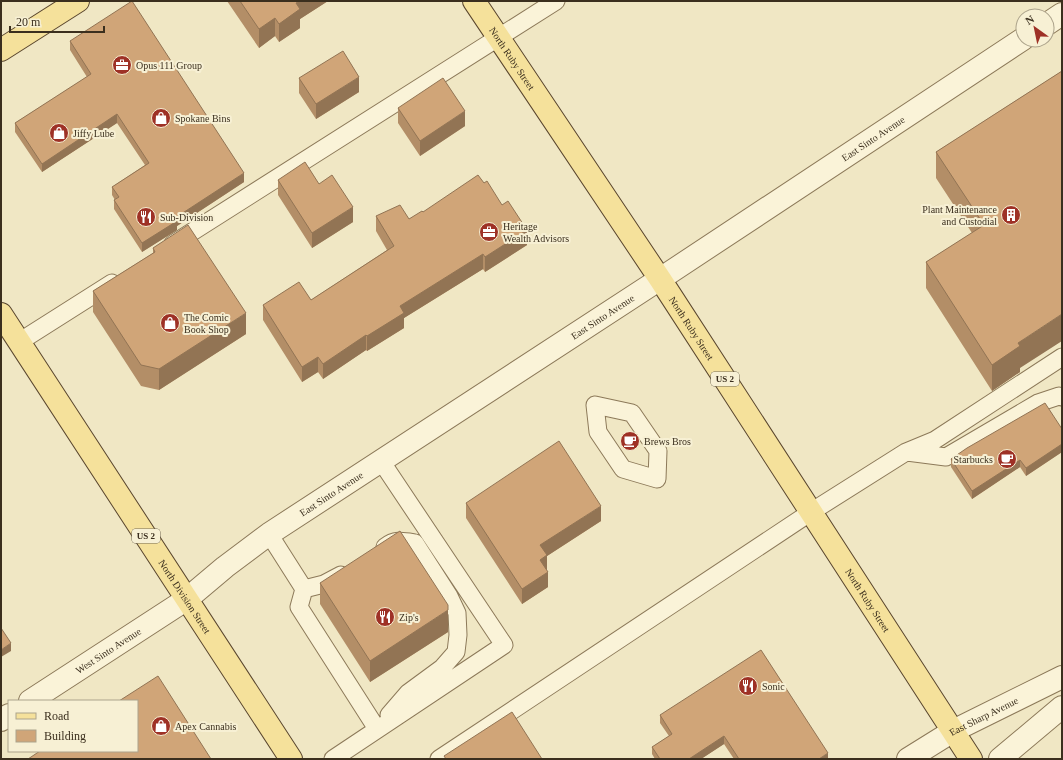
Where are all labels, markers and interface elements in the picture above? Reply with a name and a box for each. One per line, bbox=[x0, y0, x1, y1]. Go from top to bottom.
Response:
scale bar bbox=[10, 8, 104, 34]
north arrow bbox=[1015, 8, 1055, 48]
text: N bbox=[1023, 12, 1036, 27]
text: 20 m bbox=[16, 15, 41, 29]
street label: North Ruby Street bbox=[487, 25, 537, 92]
office icon: Opus 111 Group bbox=[111, 54, 133, 76]
place label: Opus 111 Group bbox=[136, 60, 202, 71]
shop icon: Spokane Bins bbox=[150, 107, 172, 129]
place label: Spokane Bins bbox=[175, 113, 230, 124]
street label: East Sinto Avenue bbox=[840, 114, 907, 163]
shop icon: Jiffy Lube bbox=[48, 122, 70, 144]
place label: Jiffy Lube bbox=[73, 128, 115, 139]
place label: Plant Maintenance and Custodial bbox=[922, 204, 998, 227]
building icon: Plant Maintenance and Custodial bbox=[1000, 204, 1022, 226]
restaurant icon: Sub-Division bbox=[135, 206, 157, 228]
place label: Sub-Division bbox=[160, 212, 213, 223]
office icon: Heritage Wealth Advisors bbox=[478, 221, 500, 243]
place label: Heritage Wealth Advisors bbox=[503, 221, 569, 244]
street label: East Sinto Avenue bbox=[569, 292, 637, 342]
street label: North Ruby Street bbox=[667, 295, 716, 362]
shop icon: The Comic Book Shop bbox=[159, 312, 181, 334]
place label: The Comic Book Shop bbox=[184, 312, 229, 335]
road number: US 2 bbox=[711, 372, 739, 386]
cafe icon: Brews Bros bbox=[619, 430, 641, 452]
place label: Brews Bros bbox=[644, 436, 691, 447]
cafe icon: Starbucks bbox=[996, 448, 1018, 470]
place label: Starbucks bbox=[954, 454, 993, 465]
street label: East Sinto Avenue bbox=[298, 469, 365, 519]
road number: US 2 bbox=[132, 529, 160, 543]
street label: North Division Street bbox=[156, 557, 213, 636]
street label: North Ruby Street bbox=[843, 567, 892, 634]
restaurant icon: Zip's bbox=[374, 606, 396, 628]
place label: Zip's bbox=[399, 612, 419, 623]
street label: West Sinto Avenue bbox=[74, 625, 143, 676]
restaurant icon: Sonic bbox=[737, 675, 759, 697]
place label: Sonic bbox=[762, 681, 785, 692]
street label: East Sharp Avenue bbox=[947, 694, 1020, 738]
legend bbox=[8, 700, 138, 752]
text: Road bbox=[44, 709, 69, 723]
shop icon: Apex Cannabis bbox=[150, 715, 172, 737]
place label: Apex Cannabis bbox=[175, 721, 236, 732]
text: Building bbox=[44, 729, 86, 743]

